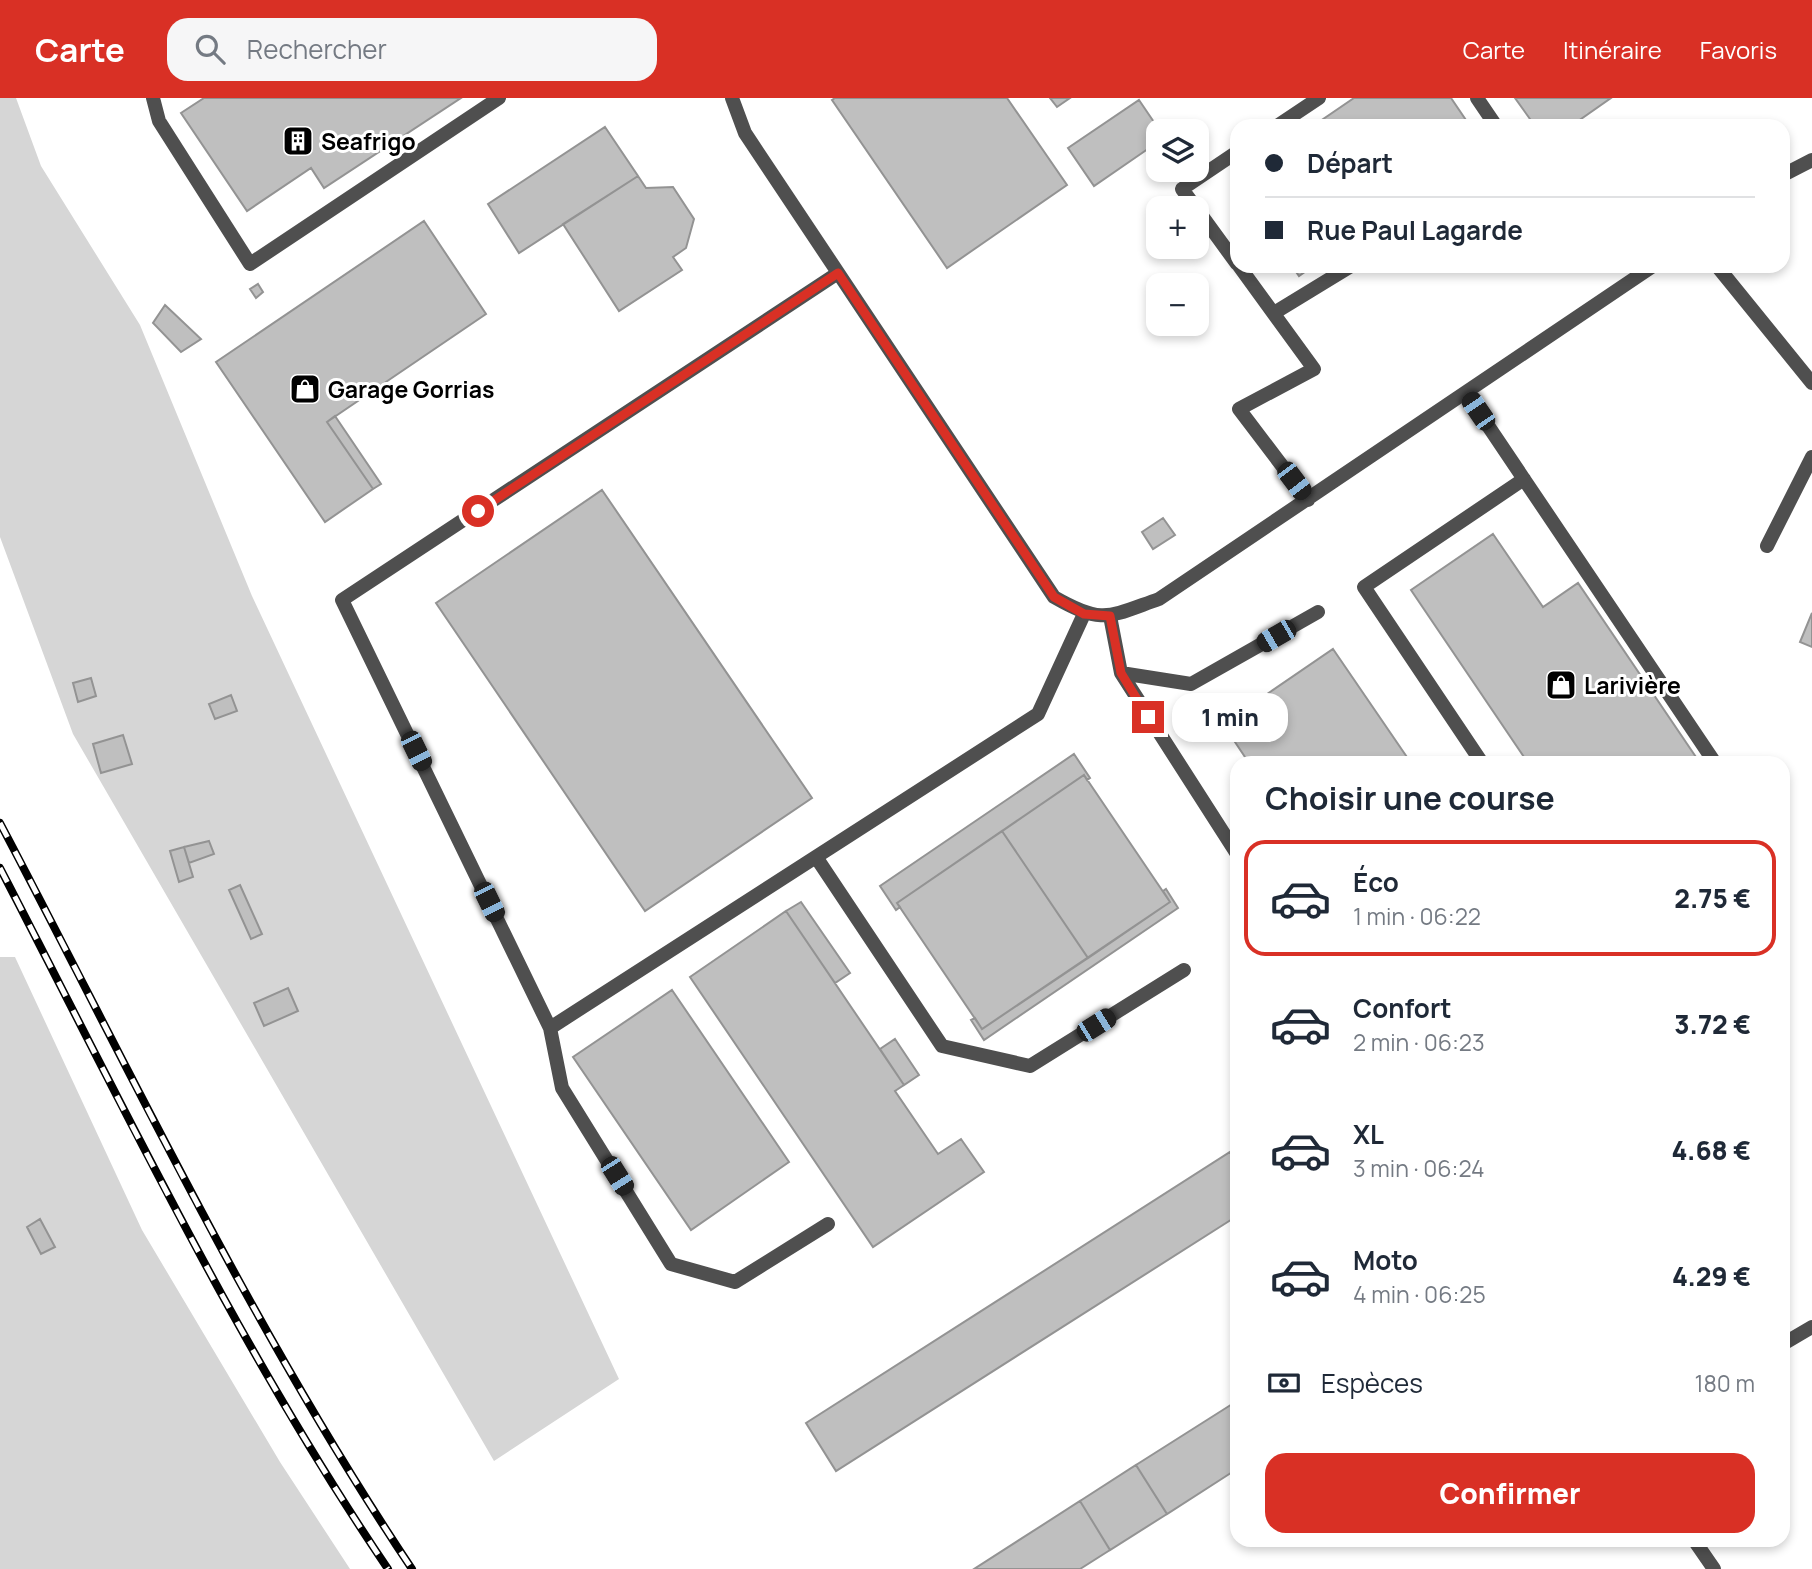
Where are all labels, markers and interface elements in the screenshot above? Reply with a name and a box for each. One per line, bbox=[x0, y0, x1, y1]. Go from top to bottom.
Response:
search box bbox=[167, 18, 657, 81]
text: Carte bbox=[35, 27, 125, 72]
icon: search bbox=[191, 30, 229, 68]
text: Rechercher bbox=[247, 31, 387, 67]
text: Carte bbox=[1463, 33, 1525, 66]
text: Itinéraire bbox=[1563, 33, 1662, 66]
text: Favoris bbox=[1700, 33, 1777, 66]
map controls bbox=[1146, 119, 1209, 336]
button: layers bbox=[1146, 119, 1209, 182]
building icon: Seafrigo bbox=[281, 124, 315, 158]
place label: Seafrigo bbox=[321, 125, 416, 157]
text: Départ bbox=[1307, 145, 1393, 181]
button: + bbox=[1146, 196, 1209, 259]
text: Rue Paul Lagarde bbox=[1307, 212, 1523, 248]
button: − bbox=[1146, 273, 1209, 336]
shop icon: Garage Gorrias bbox=[288, 372, 322, 406]
place label: Garage Gorrias bbox=[328, 373, 494, 405]
car bbox=[1458, 388, 1499, 434]
car bbox=[1273, 458, 1316, 504]
route start bbox=[462, 495, 494, 527]
car bbox=[1253, 616, 1300, 656]
shop icon: Larivière bbox=[1544, 668, 1578, 702]
place label: Larivière bbox=[1584, 669, 1681, 701]
callout: 1 min bbox=[1172, 692, 1288, 742]
route end bbox=[1132, 701, 1164, 733]
text: 1 min bbox=[1201, 701, 1259, 733]
car bbox=[398, 728, 435, 774]
text: Choisir une course bbox=[1265, 776, 1555, 820]
text: Éco bbox=[1353, 864, 1399, 900]
icon: car bbox=[1269, 867, 1332, 930]
car bbox=[471, 879, 508, 925]
text: 2.75 € bbox=[1674, 880, 1751, 916]
text: 1 min · 06:22 bbox=[1353, 900, 1481, 932]
text: Confort bbox=[1353, 990, 1452, 1026]
icon: car bbox=[1269, 993, 1332, 1056]
car bbox=[1073, 1005, 1120, 1045]
text: 3.72 € bbox=[1674, 1006, 1751, 1042]
text: 2 min · 06:23 bbox=[1353, 1026, 1485, 1058]
text: XL bbox=[1353, 1116, 1384, 1152]
icon: car bbox=[1269, 1119, 1332, 1182]
text: 4.68 € bbox=[1672, 1132, 1751, 1168]
text: 3 min · 06:24 bbox=[1353, 1152, 1485, 1184]
car bbox=[597, 1153, 638, 1199]
text: Moto bbox=[1353, 1242, 1418, 1278]
icon: car bbox=[1269, 1245, 1332, 1308]
text: 4.29 € bbox=[1672, 1258, 1751, 1294]
text: 4 min · 06:25 bbox=[1353, 1278, 1486, 1310]
icon: cash bbox=[1265, 1364, 1303, 1402]
text: Espèces bbox=[1321, 1365, 1423, 1401]
text: 180 m bbox=[1695, 1367, 1755, 1399]
button: Confirmer bbox=[1265, 1453, 1755, 1533]

